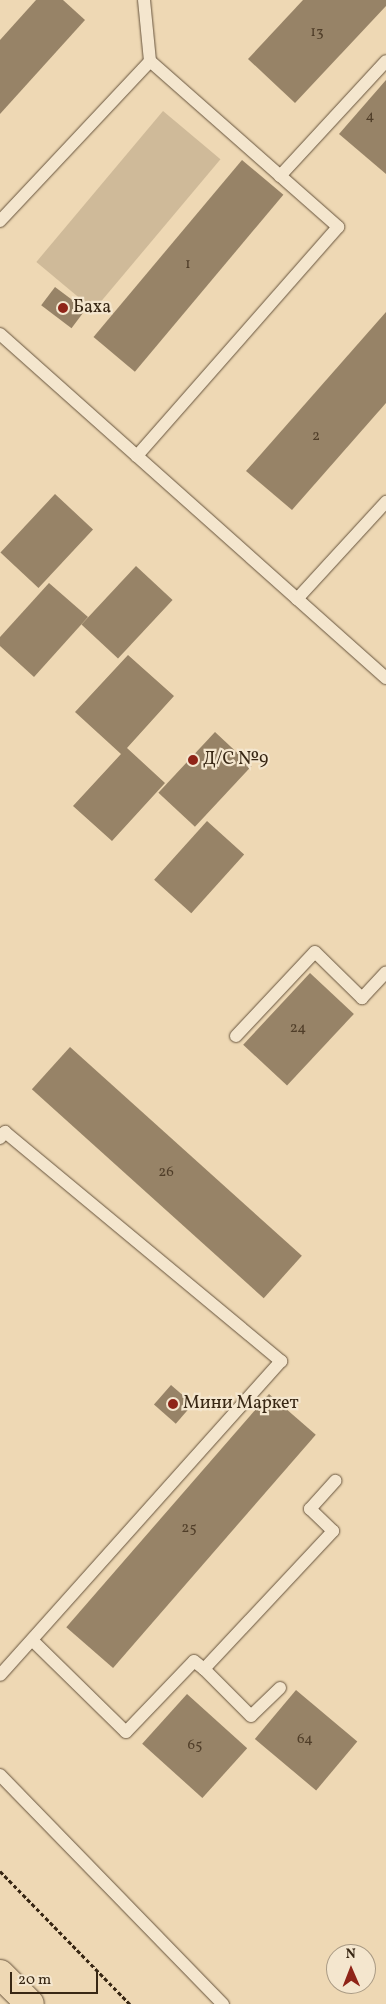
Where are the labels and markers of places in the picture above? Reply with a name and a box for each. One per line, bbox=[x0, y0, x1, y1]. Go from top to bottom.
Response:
place label: Баха bbox=[73, 297, 111, 319]
marker: Баха bbox=[57, 302, 69, 314]
place label: Д/С №9 bbox=[203, 749, 268, 771]
marker: Д/С №9 bbox=[187, 754, 199, 766]
place label: Мини Маркет bbox=[183, 1393, 299, 1415]
marker: Мини Маркет bbox=[167, 1398, 179, 1410]

